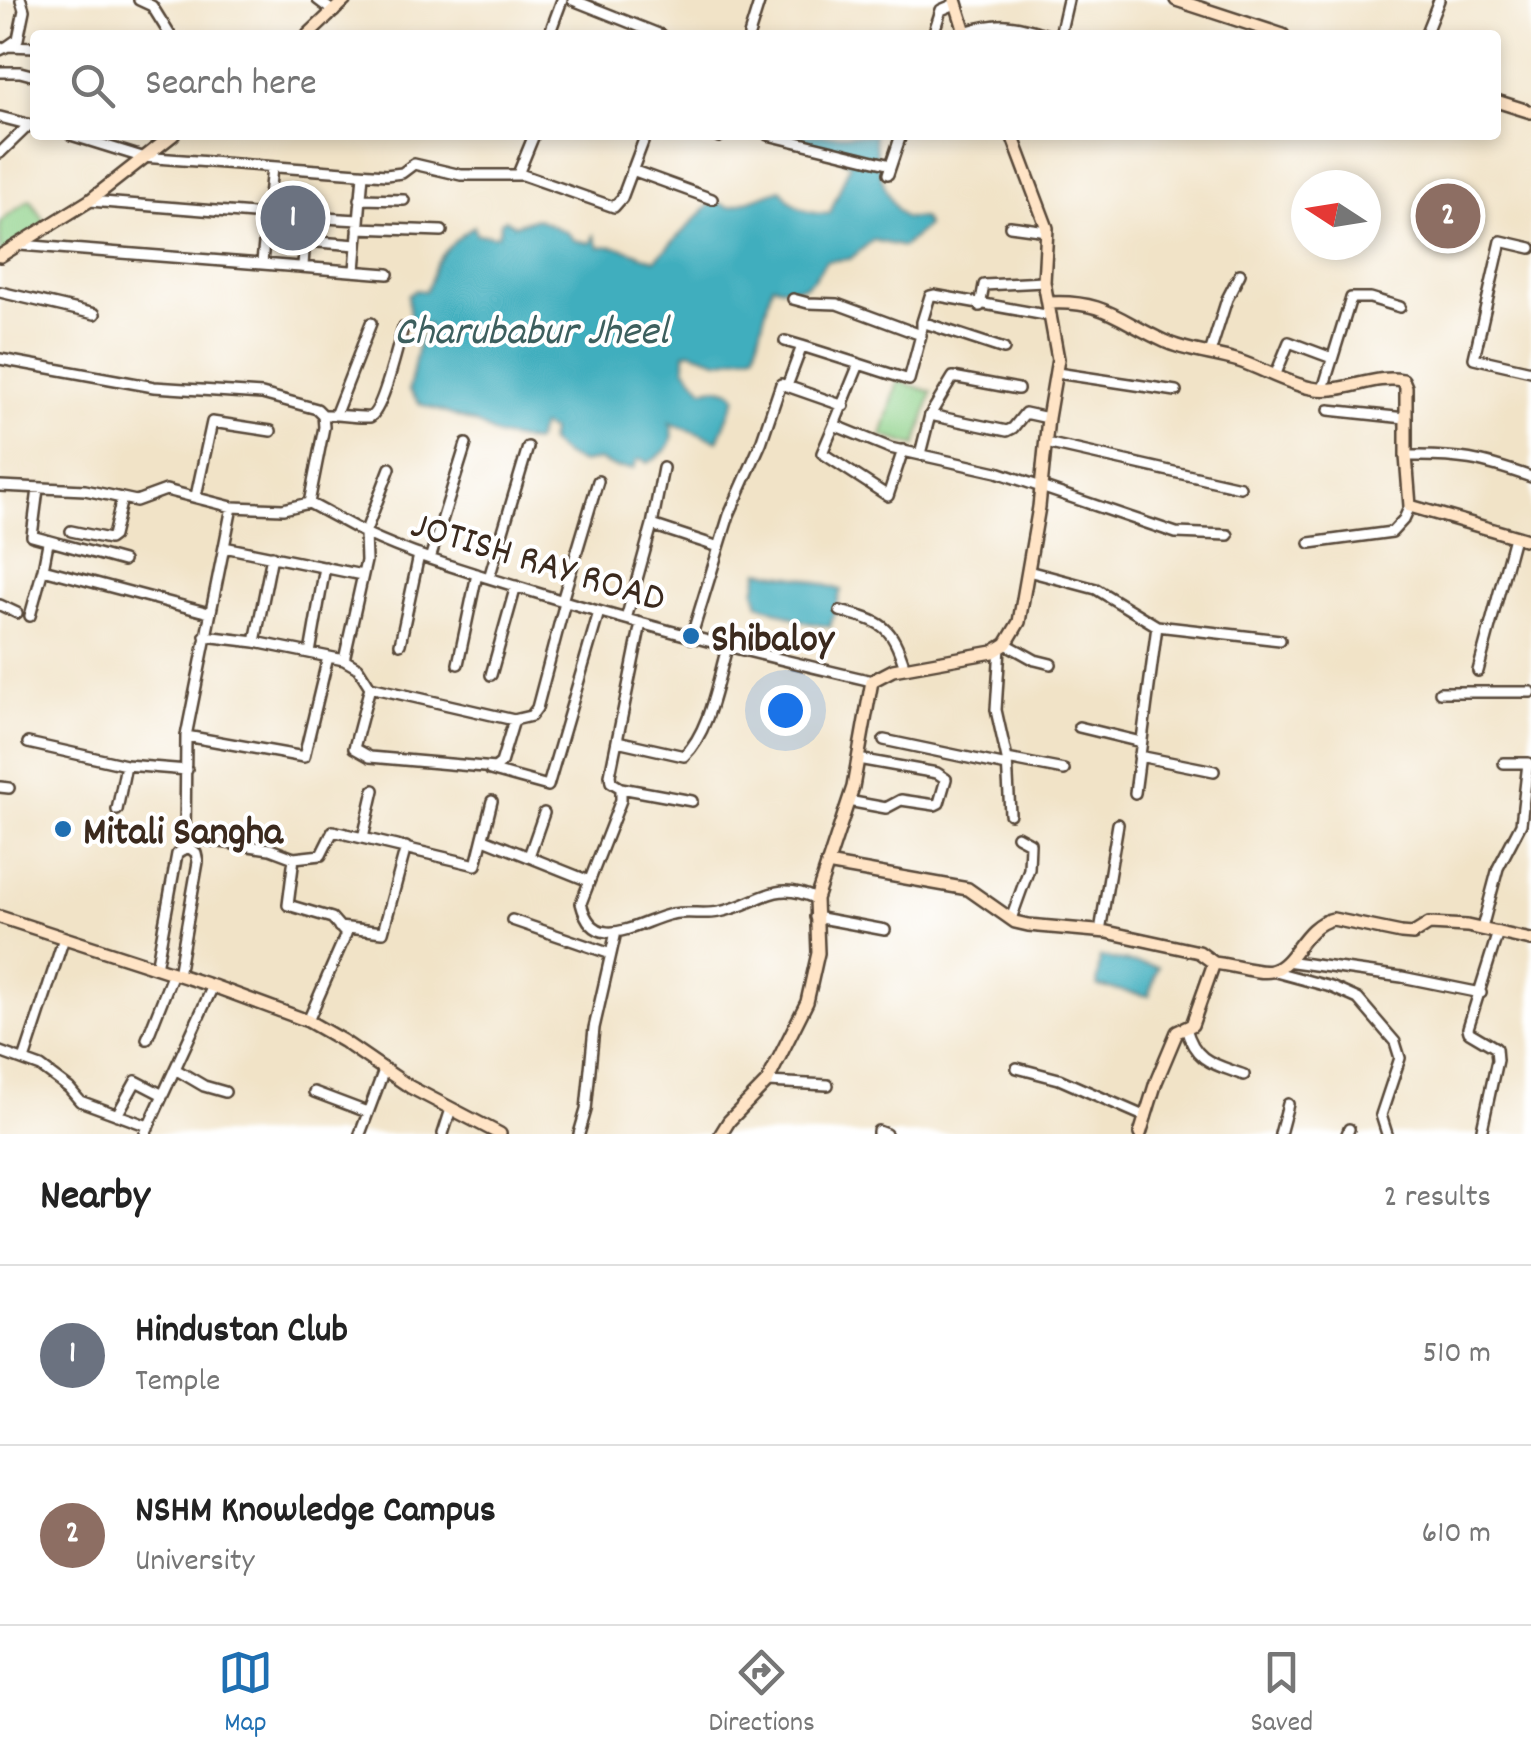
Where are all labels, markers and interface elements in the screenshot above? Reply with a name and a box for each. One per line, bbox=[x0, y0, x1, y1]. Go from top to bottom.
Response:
search box bbox=[30, 30, 1501, 140]
icon: search bbox=[65, 58, 120, 113]
text: Search here bbox=[145, 58, 317, 113]
north arrow bbox=[1291, 170, 1381, 260]
pin: 2 bbox=[1416, 178, 1480, 254]
pin: 1 bbox=[260, 180, 326, 256]
water label: Charubabur Jheel bbox=[394, 305, 671, 365]
street label: JOTISH RAY ROAD bbox=[403, 499, 671, 631]
place label: Shibaloy bbox=[711, 614, 836, 671]
marker: Shibaloy bbox=[680, 625, 702, 647]
your location bbox=[760, 685, 811, 736]
place label: Mitali Sangha bbox=[83, 807, 284, 864]
marker: Mitali Sangha bbox=[52, 818, 74, 840]
text: Nearby bbox=[40, 1169, 150, 1229]
text: 2 results bbox=[1384, 1176, 1491, 1222]
text: Hindustan Club bbox=[135, 1305, 348, 1360]
text: 1 bbox=[69, 1332, 76, 1378]
text: 510 m bbox=[1422, 1332, 1491, 1378]
text: Temple bbox=[135, 1360, 220, 1406]
text: NSHM Knowledge Campus bbox=[135, 1485, 496, 1540]
text: 2 bbox=[66, 1512, 79, 1558]
text: 610 m bbox=[1422, 1512, 1491, 1558]
text: University bbox=[135, 1540, 254, 1586]
tab: Map bbox=[218, 1645, 273, 1745]
tab: Directions bbox=[709, 1645, 815, 1745]
tab: Saved bbox=[1251, 1645, 1313, 1745]

